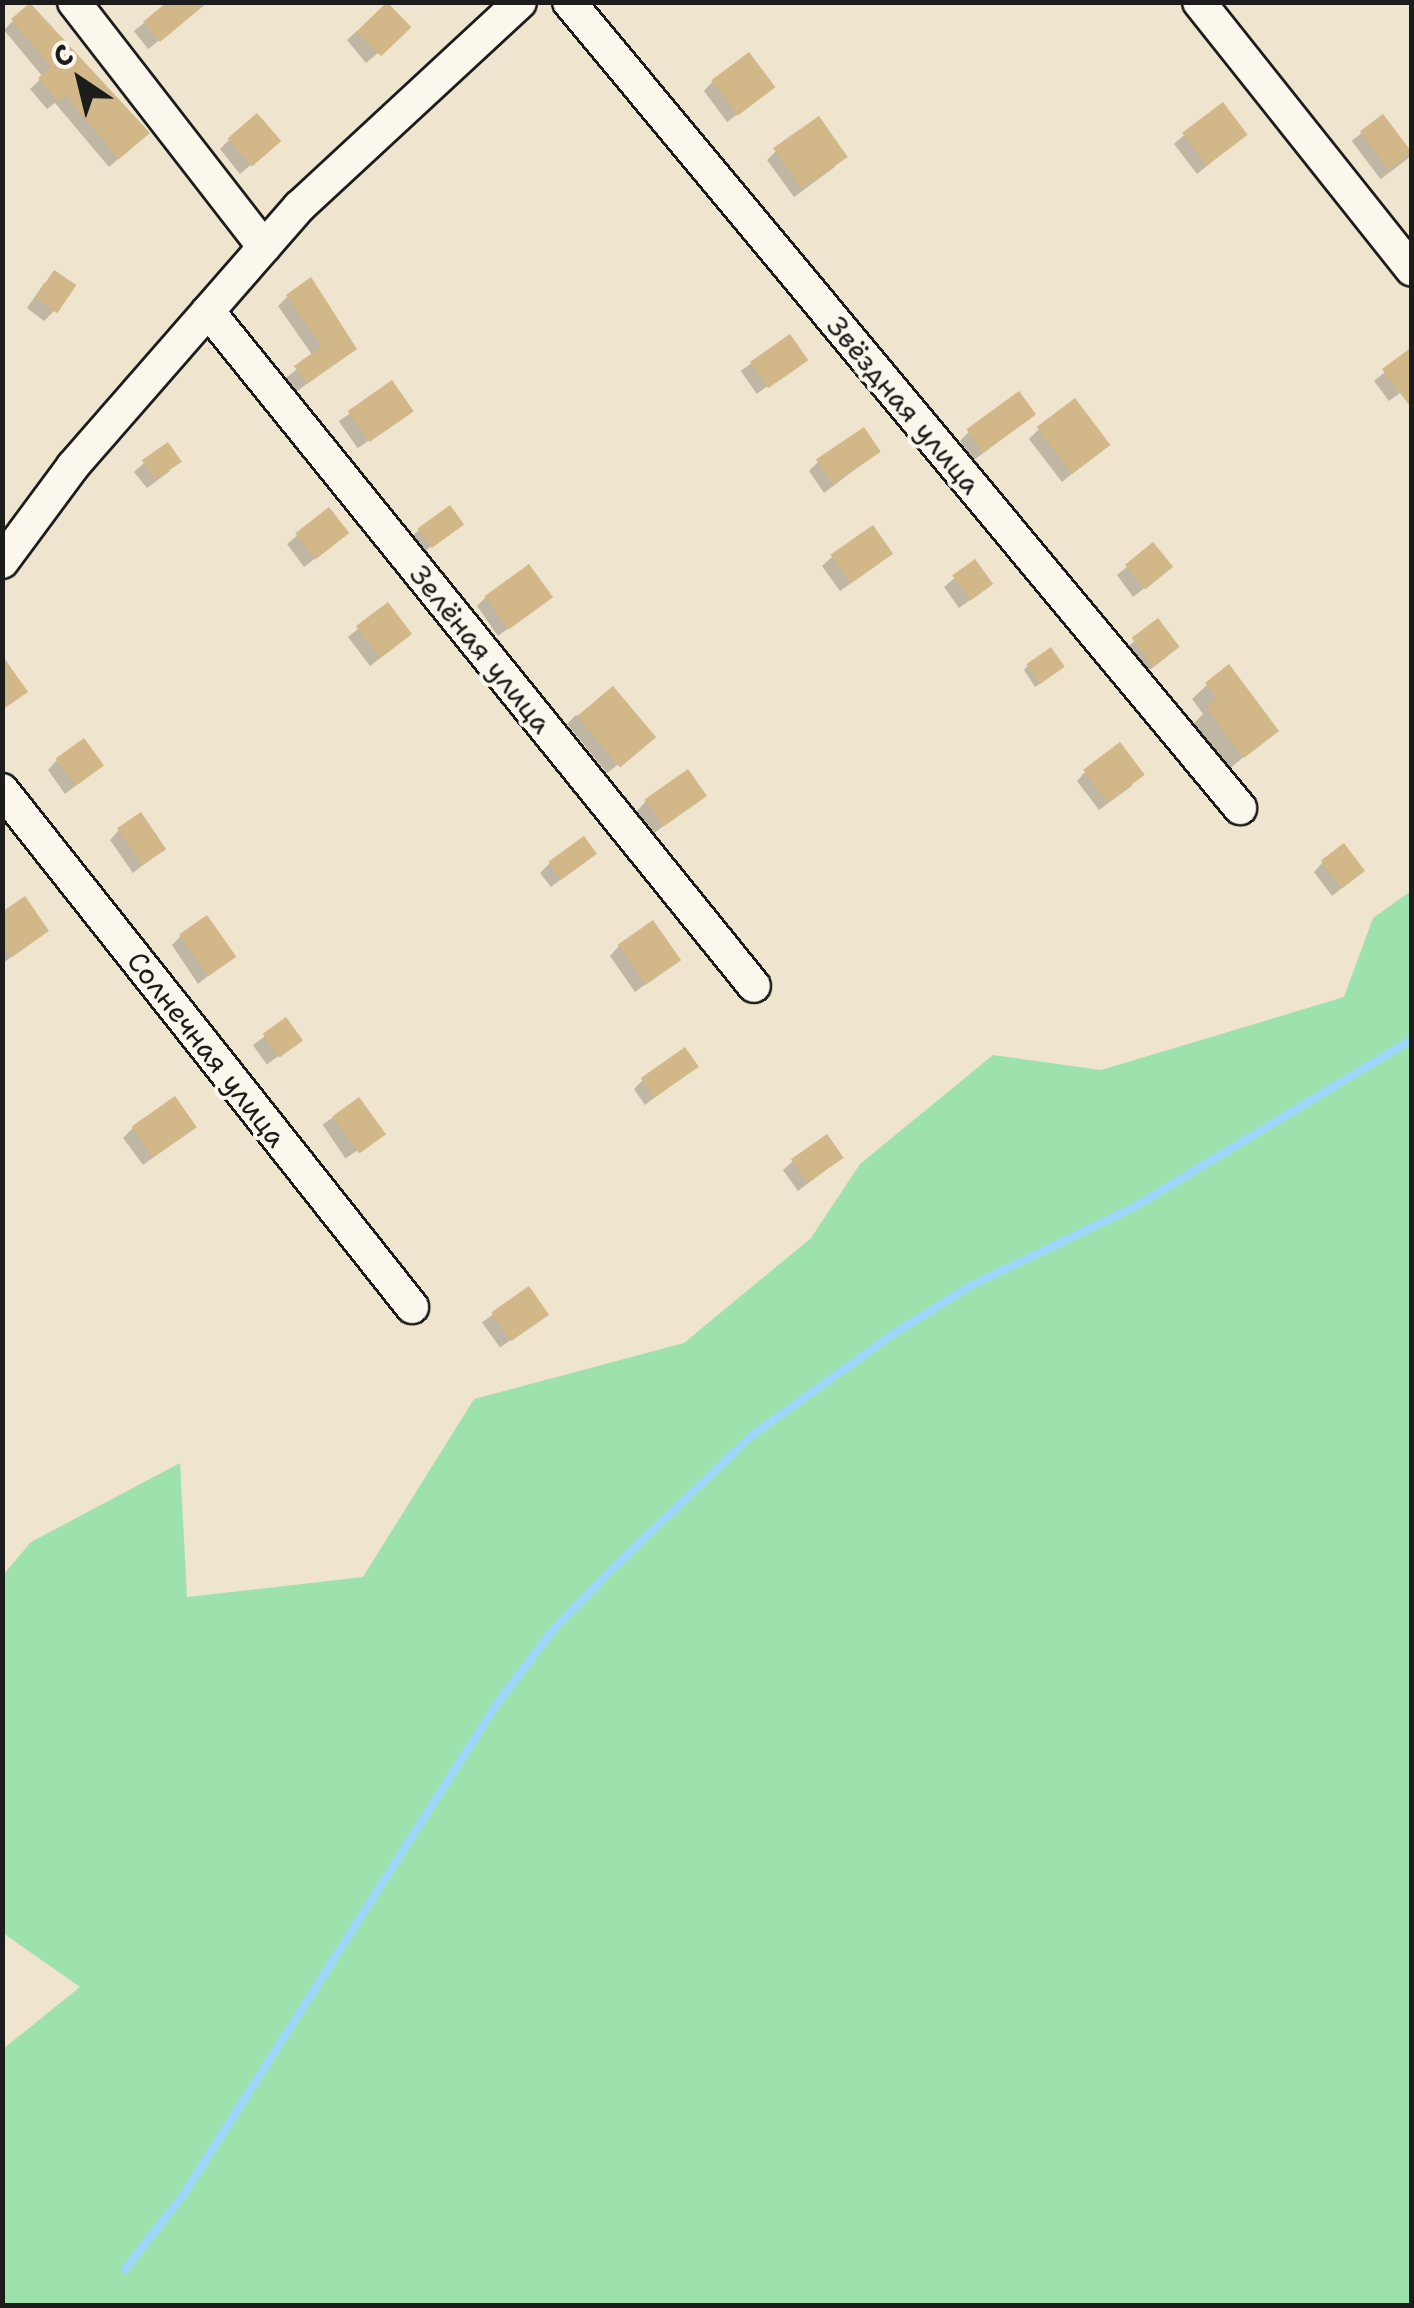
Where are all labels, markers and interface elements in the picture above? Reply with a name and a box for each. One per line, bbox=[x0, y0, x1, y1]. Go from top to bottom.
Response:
north arrow bbox=[30, 30, 130, 130]
text: С bbox=[45, 35, 81, 76]
street label: Звёздная улица bbox=[820, 309, 988, 501]
street label: Зелёная улица bbox=[403, 558, 559, 740]
street label: Солнечная улица bbox=[120, 945, 294, 1153]

